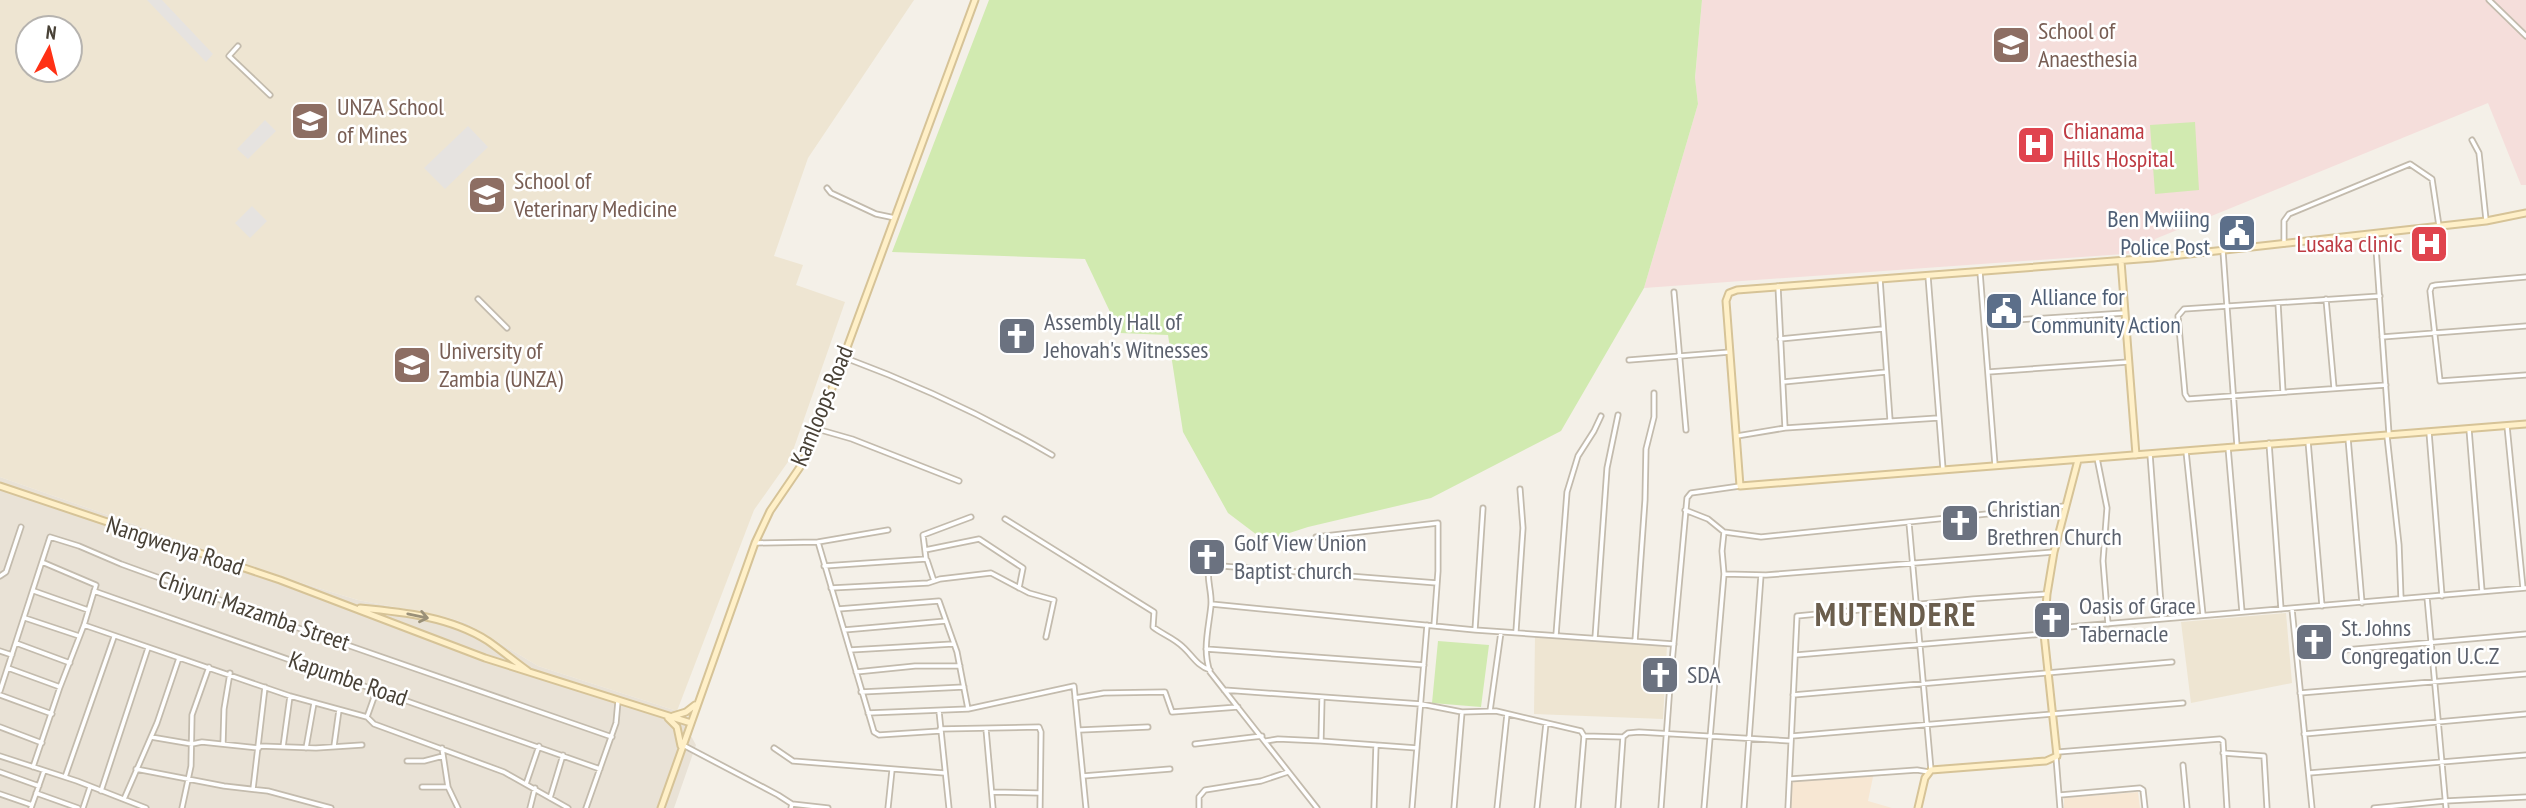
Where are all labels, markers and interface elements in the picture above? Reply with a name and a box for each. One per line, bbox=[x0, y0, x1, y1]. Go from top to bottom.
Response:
north arrow bbox=[14, 14, 84, 84]
place label: School of Anaesthesia bbox=[2038, 15, 2138, 74]
text: N bbox=[45, 20, 58, 45]
school or university icon: School of Anaesthesia bbox=[1990, 24, 2032, 66]
place label: UNZA School of Mines bbox=[337, 91, 444, 150]
school or university icon: UNZA School of Mines bbox=[289, 100, 331, 142]
place label: Chianama Hills Hospital bbox=[2063, 115, 2175, 174]
hospital icon: Chianama Hills Hospital bbox=[2015, 124, 2057, 166]
place label: School of Veterinary Medicine bbox=[513, 165, 677, 224]
school or university icon: School of Veterinary Medicine bbox=[466, 174, 508, 216]
place label: Ben Mwiiing Police Post bbox=[2107, 203, 2210, 262]
public building icon: Ben Mwiiing Police Post bbox=[2216, 212, 2258, 254]
hospital icon: Lusaka clinic bbox=[2408, 223, 2450, 265]
place label: Lusaka clinic bbox=[2297, 228, 2402, 259]
place label: Alliance for Community Action bbox=[2031, 281, 2181, 340]
public building icon: Alliance for Community Action bbox=[1983, 290, 2025, 332]
place label: Assembly Hall of Jehovah's Witnesses bbox=[1043, 306, 1208, 365]
church icon: Assembly Hall of Jehovah's Witnesses bbox=[996, 315, 1038, 357]
place label: University of Zambia (UNZA) bbox=[439, 335, 563, 394]
street label: Kamloops Road bbox=[783, 341, 860, 471]
school or university icon: University of Zambia (UNZA) bbox=[391, 344, 433, 386]
place label: Christian Brethren Church bbox=[1987, 493, 2122, 552]
church icon: Christian Brethren Church bbox=[1939, 502, 1981, 544]
street label: Nangwenya Road bbox=[103, 509, 248, 582]
place label: Golf View Union Baptist church bbox=[1234, 527, 1366, 586]
church icon: Golf View Union Baptist church bbox=[1186, 536, 1228, 578]
street label: Chiyuni Mazamba Street bbox=[154, 563, 354, 658]
place label: Oasis of Grace Tabernacle bbox=[2079, 590, 2196, 649]
district label: MUTENDERE bbox=[1815, 593, 1977, 635]
church icon: Oasis of Grace Tabernacle bbox=[2031, 599, 2073, 641]
one-way arrow bbox=[406, 610, 429, 624]
place label: St. Johns Congregation U.C.Z bbox=[2341, 612, 2499, 671]
church icon: St. Johns Congregation U.C.Z bbox=[2293, 621, 2335, 663]
street label: Kapumbe Road bbox=[285, 644, 412, 713]
church icon: SDA bbox=[1639, 654, 1681, 696]
place label: SDA bbox=[1687, 659, 1721, 690]

